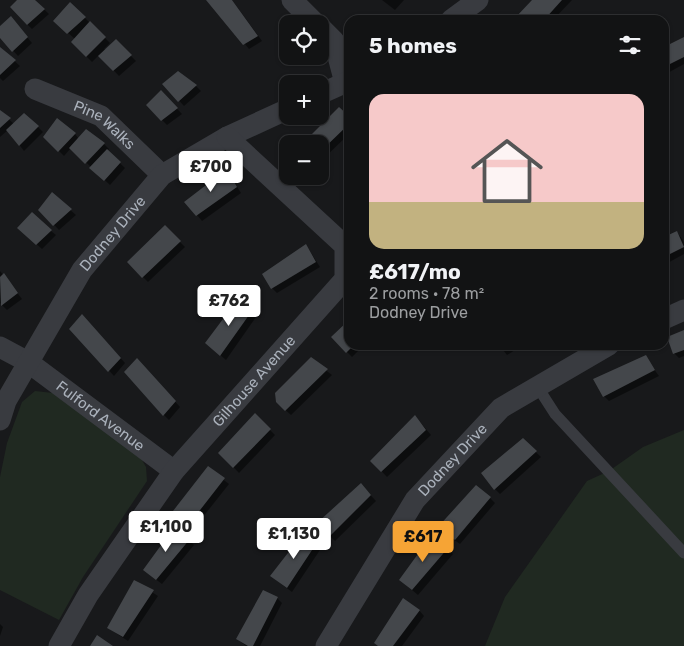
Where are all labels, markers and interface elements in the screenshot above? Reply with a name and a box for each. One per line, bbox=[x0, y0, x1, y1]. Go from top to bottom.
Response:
map controls bbox=[279, 15, 329, 185]
button: locate bbox=[279, 15, 329, 65]
icon: filters bbox=[616, 31, 644, 59]
text: 5 homes bbox=[369, 33, 457, 58]
button: + bbox=[279, 75, 329, 125]
street label: Pine Walks bbox=[71, 97, 139, 153]
icon: home bbox=[462, 126, 552, 216]
button: − bbox=[279, 135, 329, 185]
pin: £700 bbox=[181, 150, 241, 193]
text: £700 bbox=[190, 157, 232, 176]
street label: Dodney Drive bbox=[76, 192, 149, 275]
text: £617/mo bbox=[369, 259, 461, 284]
pin: £762 bbox=[199, 284, 259, 327]
text: 2 rooms · 78 m² bbox=[369, 284, 484, 303]
text: £762 bbox=[208, 291, 250, 310]
text: Dodney Drive bbox=[369, 303, 468, 322]
street label: Gilhouse Avenue bbox=[209, 332, 299, 430]
street label: Fulford Avenue bbox=[52, 377, 148, 455]
street label: Dodney Drive bbox=[414, 420, 491, 500]
pin: £1,100 bbox=[125, 510, 207, 553]
text: £1,100 bbox=[140, 517, 192, 536]
pin: £1,130 bbox=[253, 518, 335, 560]
pin: £617 bbox=[393, 520, 453, 563]
text: £1,130 bbox=[268, 524, 320, 543]
text: £617 bbox=[404, 527, 442, 546]

